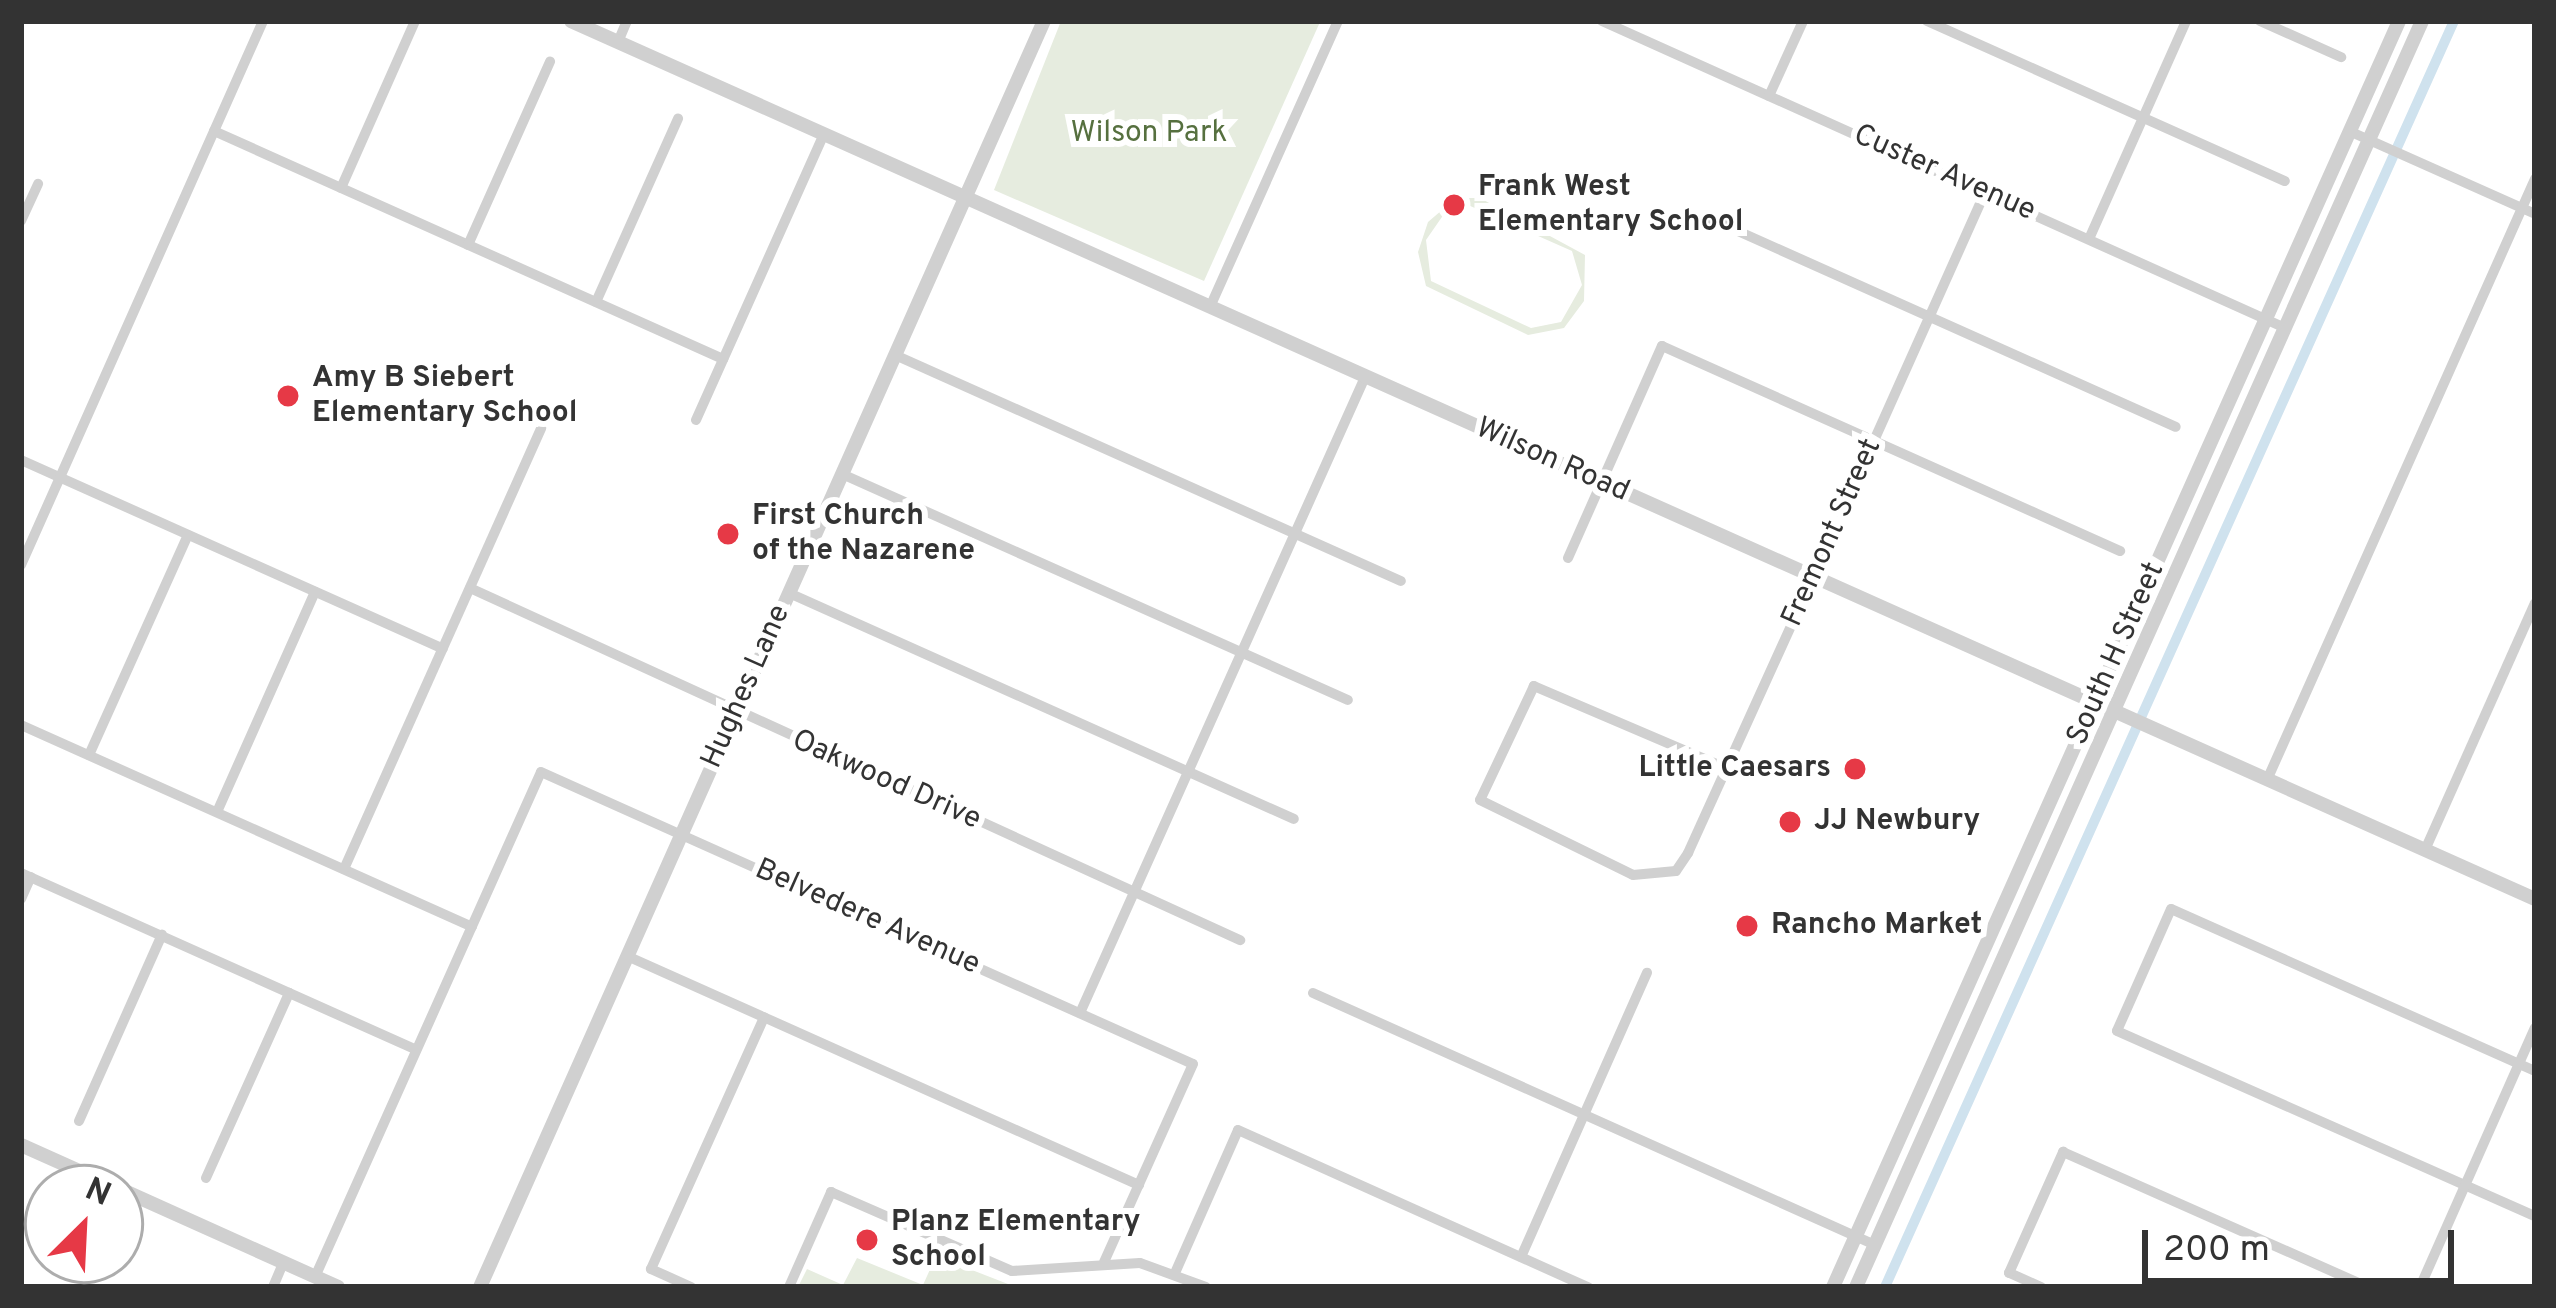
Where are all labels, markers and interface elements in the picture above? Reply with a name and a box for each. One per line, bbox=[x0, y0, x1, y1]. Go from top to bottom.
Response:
park label: Wilson Park bbox=[1071, 116, 1227, 152]
street label: Custer Avenue bbox=[1847, 118, 2041, 230]
place label: Frank West Elementary School bbox=[1478, 170, 1744, 240]
marker: Frank West Elementary School bbox=[1441, 192, 1467, 218]
place label: Amy B Siebert Elementary School bbox=[312, 361, 578, 431]
marker: Amy B Siebert Elementary School bbox=[275, 383, 301, 409]
street label: Wilson Road bbox=[1470, 411, 1634, 511]
street label: Fremont Street bbox=[1776, 433, 1890, 633]
place label: First Church of the Nazarene bbox=[752, 499, 975, 570]
marker: First Church of the Nazarene bbox=[715, 521, 741, 547]
street label: South H Street bbox=[2061, 557, 2173, 751]
street label: Hughes Lane bbox=[695, 600, 799, 774]
street label: Oakwood Drive bbox=[786, 723, 986, 839]
place label: Little Caesars bbox=[1639, 751, 1831, 787]
marker: Little Caesars bbox=[1842, 756, 1868, 782]
place label: JJ Newbury bbox=[1814, 804, 1980, 840]
marker: JJ Newbury bbox=[1777, 809, 1803, 835]
street label: Belvedere Avenue bbox=[748, 852, 986, 984]
place label: Rancho Market bbox=[1771, 908, 1982, 944]
marker: Rancho Market bbox=[1734, 913, 1760, 939]
north arrow bbox=[24, 1164, 144, 1284]
text: N bbox=[78, 1170, 117, 1218]
place label: Planz Elementary School bbox=[891, 1205, 1140, 1276]
scale bar bbox=[2148, 1206, 2460, 1280]
marker: Planz Elementary School bbox=[854, 1227, 880, 1253]
text: 200 m bbox=[2163, 1228, 2270, 1274]

